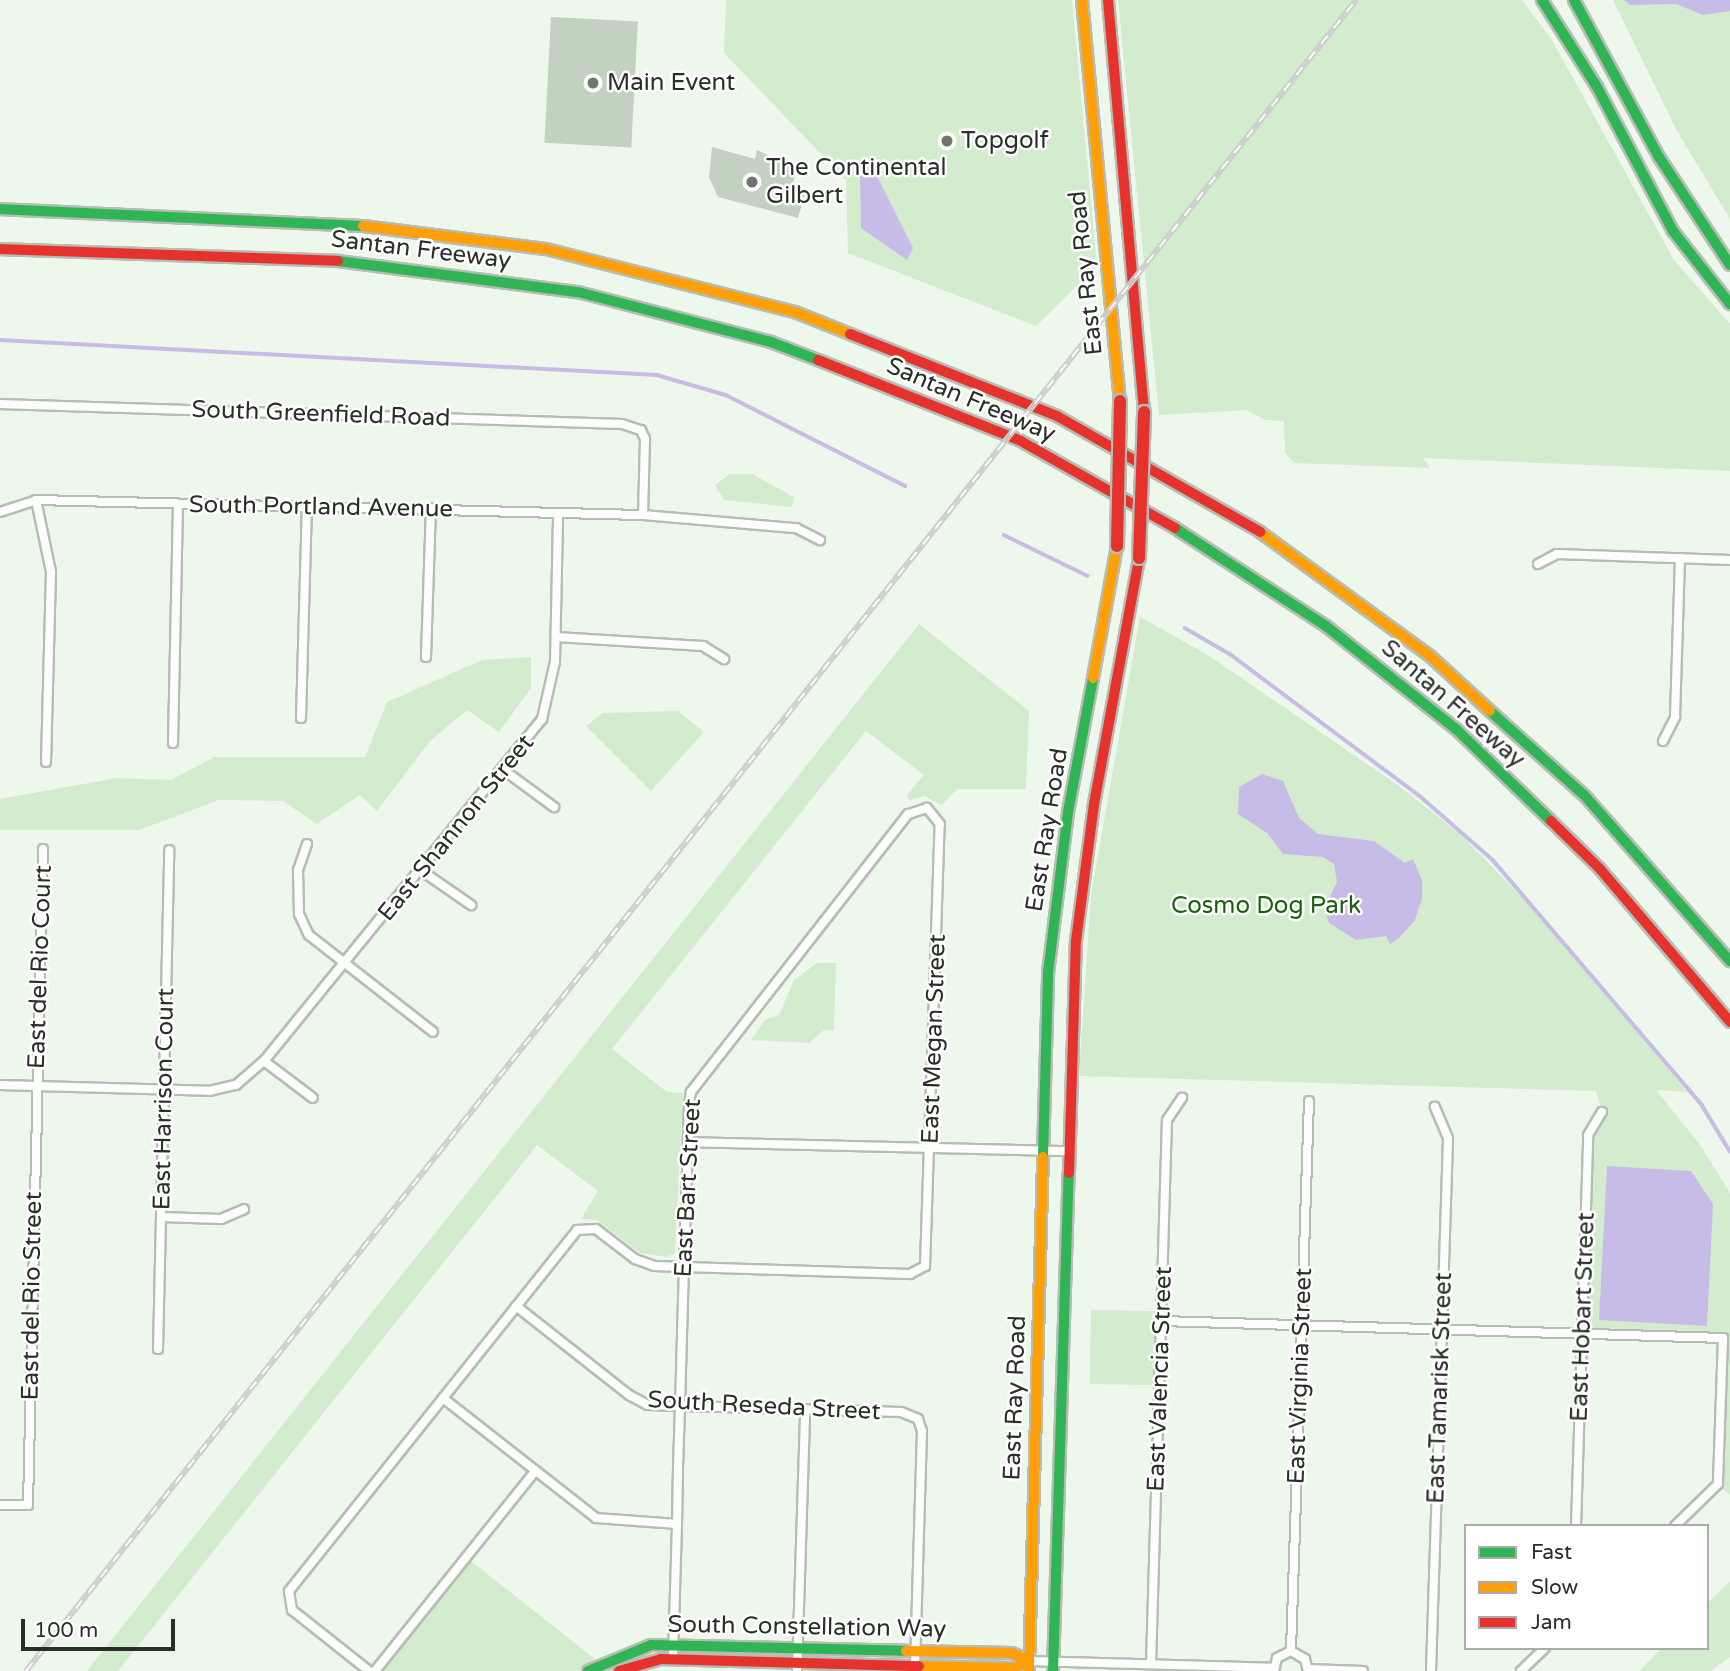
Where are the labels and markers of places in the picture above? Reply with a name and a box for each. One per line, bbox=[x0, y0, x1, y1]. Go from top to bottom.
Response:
place label: Main Event bbox=[607, 69, 735, 97]
marker: Main Event bbox=[585, 75, 601, 91]
place label: Topgolf bbox=[961, 127, 1049, 155]
marker: Topgolf bbox=[939, 133, 955, 149]
place label: The Continental Gilbert bbox=[766, 154, 946, 210]
marker: The Continental Gilbert bbox=[744, 174, 760, 190]

